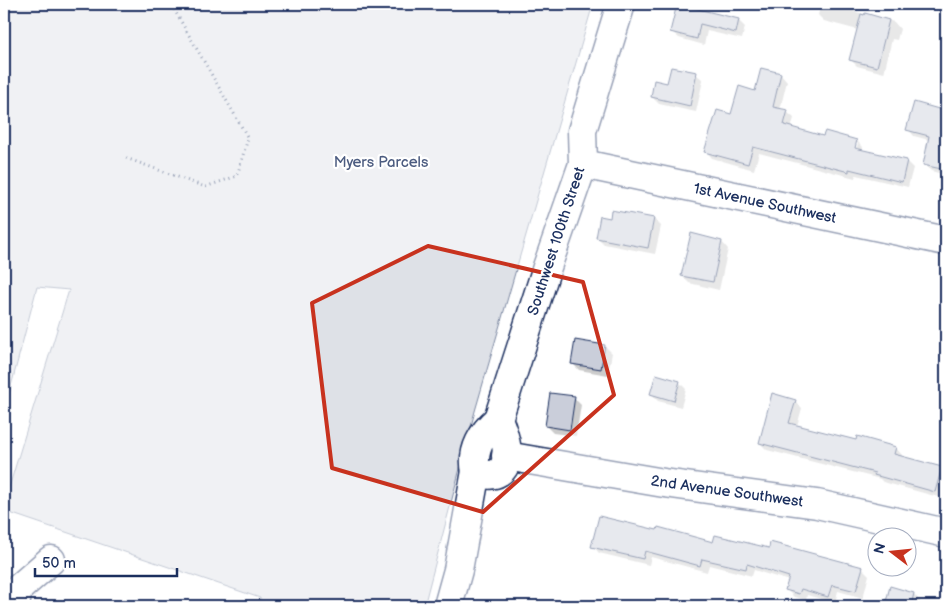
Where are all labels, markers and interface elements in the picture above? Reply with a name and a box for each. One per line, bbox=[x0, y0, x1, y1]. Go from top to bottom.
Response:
park label: Myers Parcels bbox=[334, 153, 429, 172]
street label: Southwest 100th Street bbox=[524, 164, 590, 318]
street label: 1st Avenue Southwest bbox=[692, 179, 838, 228]
street label: 2nd Avenue Southwest bbox=[650, 471, 805, 512]
north arrow bbox=[868, 528, 918, 578]
text: N bbox=[870, 541, 890, 556]
scale bar bbox=[35, 545, 178, 577]
text: 50 m bbox=[42, 554, 76, 573]

